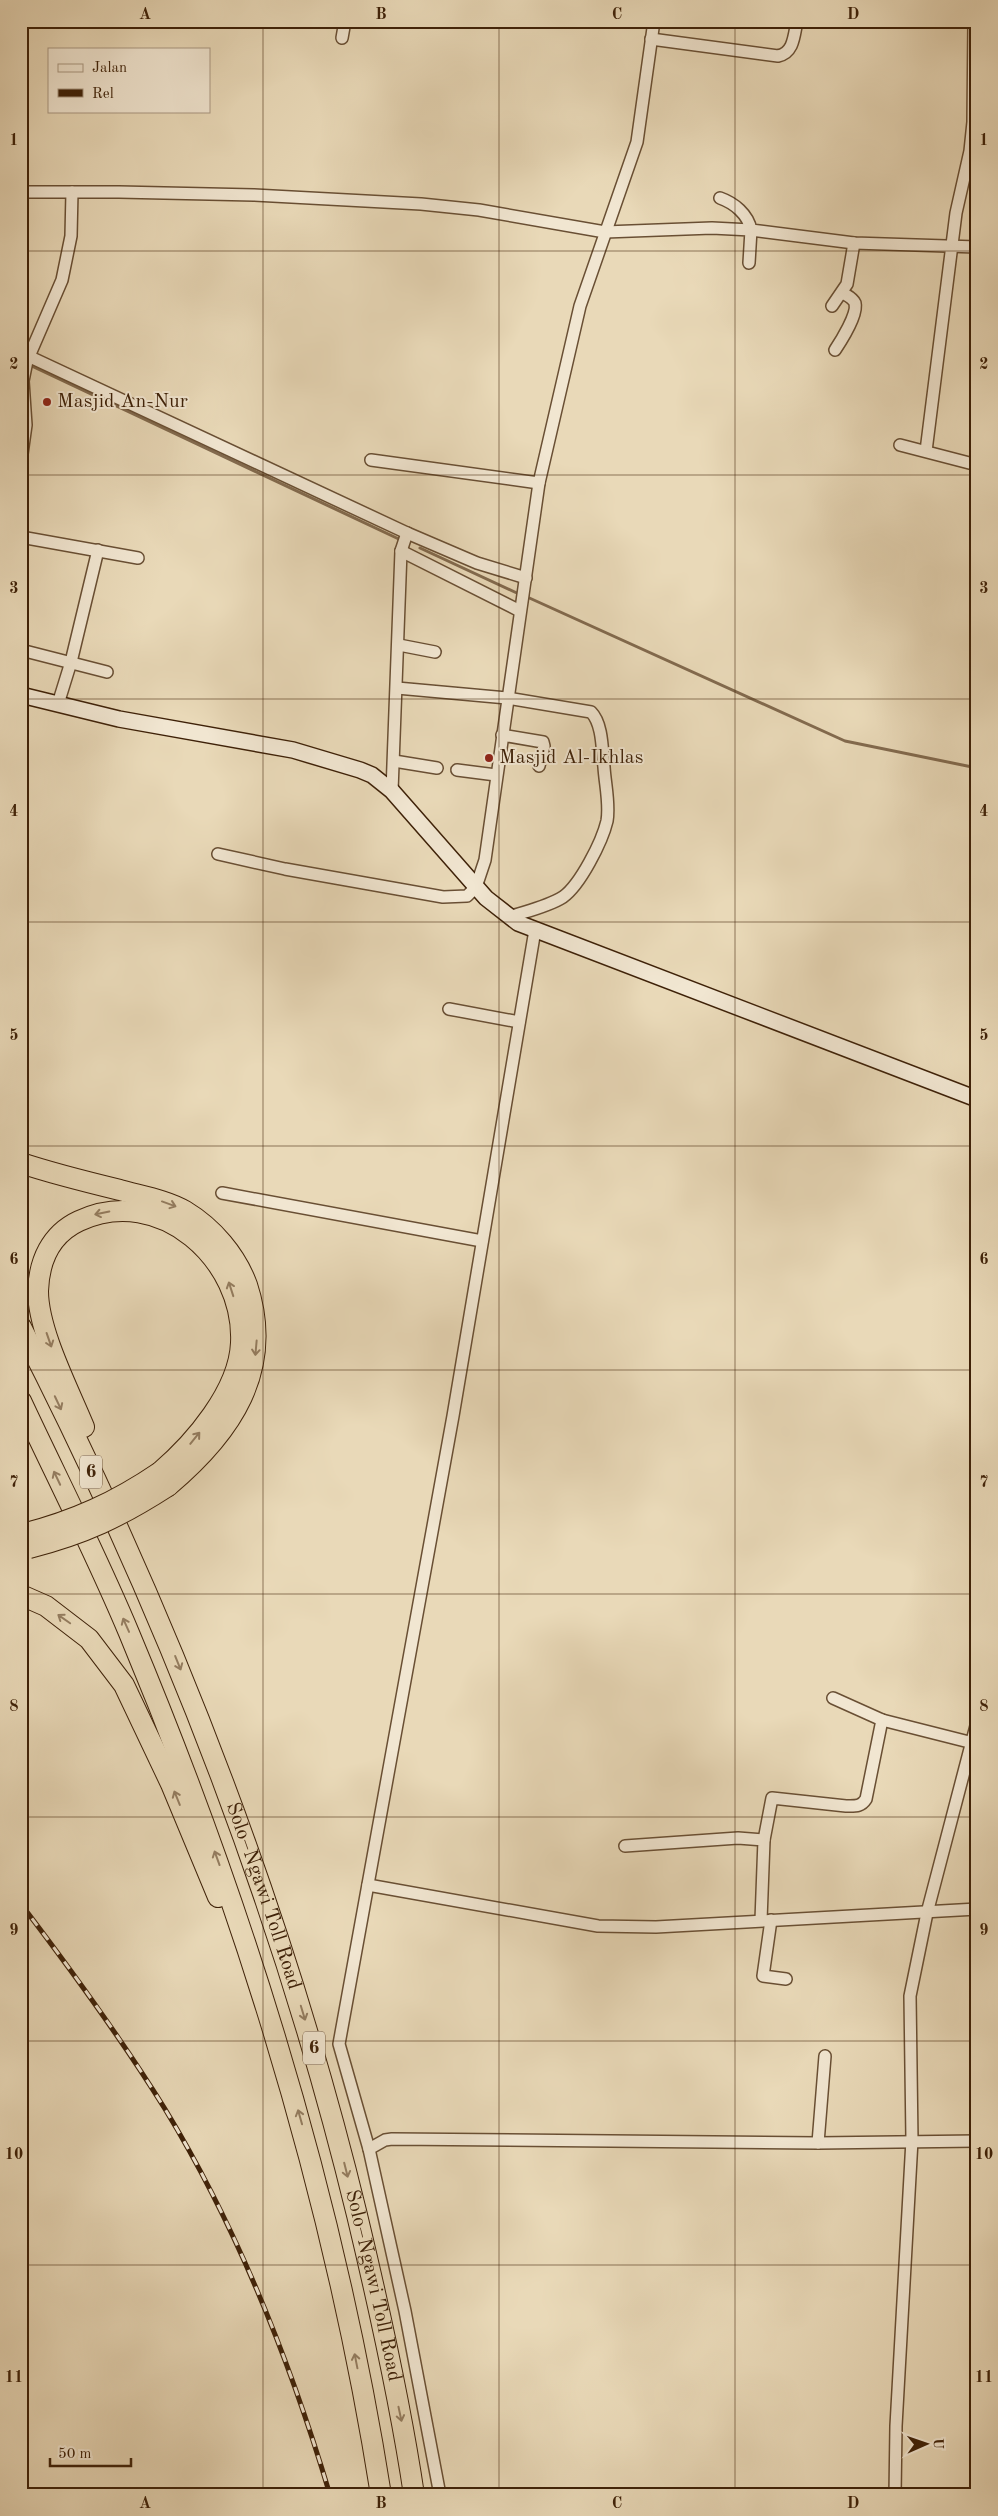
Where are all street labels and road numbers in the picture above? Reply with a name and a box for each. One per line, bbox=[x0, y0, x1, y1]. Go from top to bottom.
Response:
road number: 6 bbox=[80, 1455, 102, 1488]
street label: Solo–Ngawi Toll Road bbox=[222, 1800, 304, 1992]
road number: 6 bbox=[303, 2032, 325, 2064]
street label: Solo–Ngawi Toll Road bbox=[341, 2188, 404, 2383]

